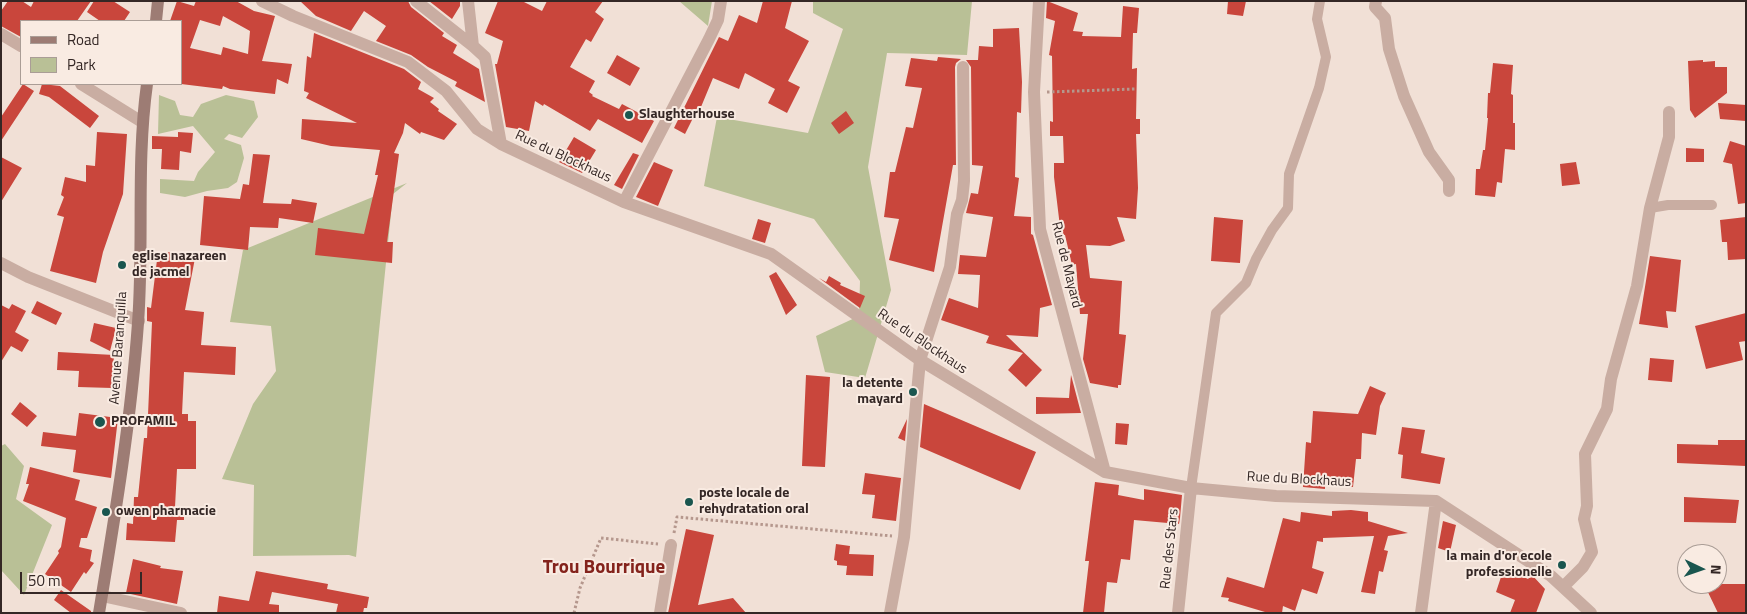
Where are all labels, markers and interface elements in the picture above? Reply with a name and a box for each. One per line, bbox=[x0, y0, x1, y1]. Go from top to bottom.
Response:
legend bbox=[20, 20, 182, 85]
text: Road bbox=[67, 28, 99, 51]
text: Park bbox=[67, 53, 96, 76]
place label: Slaughterhouse bbox=[639, 107, 735, 123]
marker: Slaughterhouse bbox=[623, 109, 635, 121]
street label: Rue du Blockhaus bbox=[512, 127, 614, 187]
street label: Rue de Mayard bbox=[1047, 220, 1085, 310]
place label: eglise nazareen de jacmel bbox=[132, 249, 226, 282]
marker: eglise nazareen de jacmel bbox=[116, 259, 128, 271]
street label: Avenue Baranquilla bbox=[107, 291, 131, 405]
street label: Rue du Blockhaus bbox=[874, 306, 970, 378]
place label: la detente mayard bbox=[842, 376, 903, 408]
marker: la detente mayard bbox=[907, 386, 919, 398]
place label: PROFAMIL bbox=[111, 414, 175, 430]
marker: PROFAMIL bbox=[93, 415, 107, 429]
street label: Rue du Blockhaus bbox=[1246, 469, 1352, 491]
place label: poste locale de rehydratation oral bbox=[699, 486, 809, 518]
marker: poste locale de rehydratation oral bbox=[683, 496, 695, 508]
place label: owen pharmacie bbox=[116, 504, 216, 520]
marker: owen pharmacie bbox=[100, 506, 112, 518]
street label: Rue des Stars bbox=[1157, 508, 1183, 590]
north arrow bbox=[1677, 544, 1727, 594]
place label: la main d'or ecole professionelle bbox=[1446, 549, 1552, 582]
district label: Trou Bourrique bbox=[543, 557, 665, 579]
marker: la main d'or ecole professionelle bbox=[1556, 559, 1568, 571]
scale bar bbox=[22, 562, 145, 594]
text: N bbox=[1706, 564, 1727, 575]
text: 50 m bbox=[28, 569, 61, 592]

